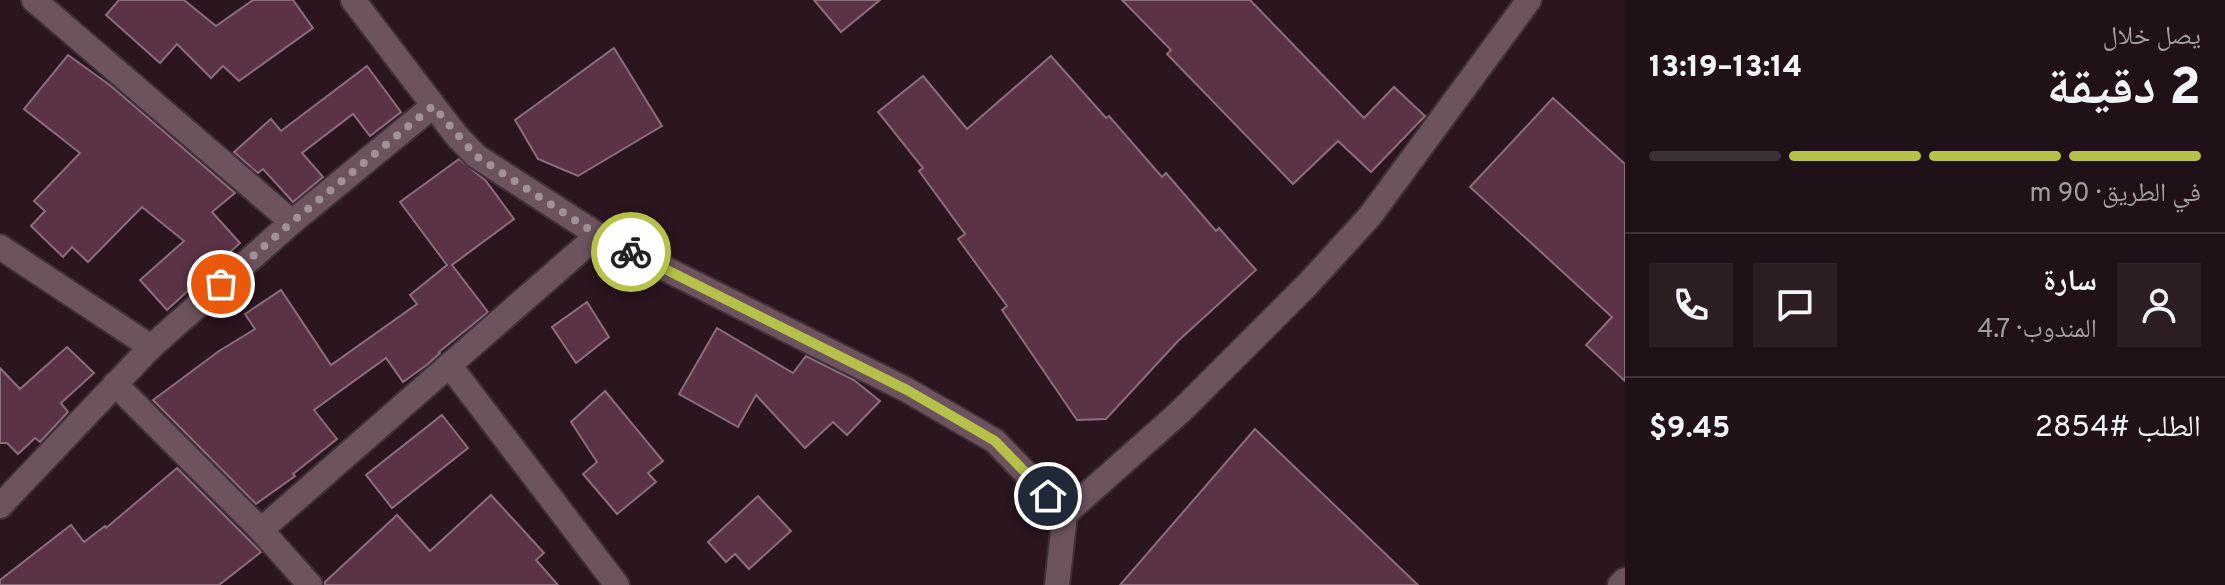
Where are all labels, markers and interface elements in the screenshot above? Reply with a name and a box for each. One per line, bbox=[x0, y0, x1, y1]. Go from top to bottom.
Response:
text: يصل خلال bbox=[2103, 21, 2201, 54]
text: 13:14–13:19 bbox=[1649, 50, 1802, 87]
text: 2 دقيقة bbox=[2047, 57, 2201, 123]
text: في الطريق · 90 m bbox=[2030, 178, 2201, 211]
courier bbox=[591, 212, 671, 292]
icon: bike bbox=[609, 230, 653, 274]
pin bbox=[187, 250, 255, 318]
icon: bag bbox=[199, 262, 243, 306]
button: phone bbox=[1649, 263, 1733, 347]
button: chat bbox=[1753, 263, 1837, 347]
button: person bbox=[2117, 263, 2201, 347]
text: سارة bbox=[2043, 264, 2097, 301]
text: المندوب · 4.7 bbox=[1977, 314, 2097, 347]
text: الطلب #2854 bbox=[2035, 410, 2201, 447]
text: $9.45 bbox=[1649, 411, 1730, 448]
pin bbox=[1014, 462, 1082, 530]
icon: home bbox=[1026, 474, 1070, 518]

